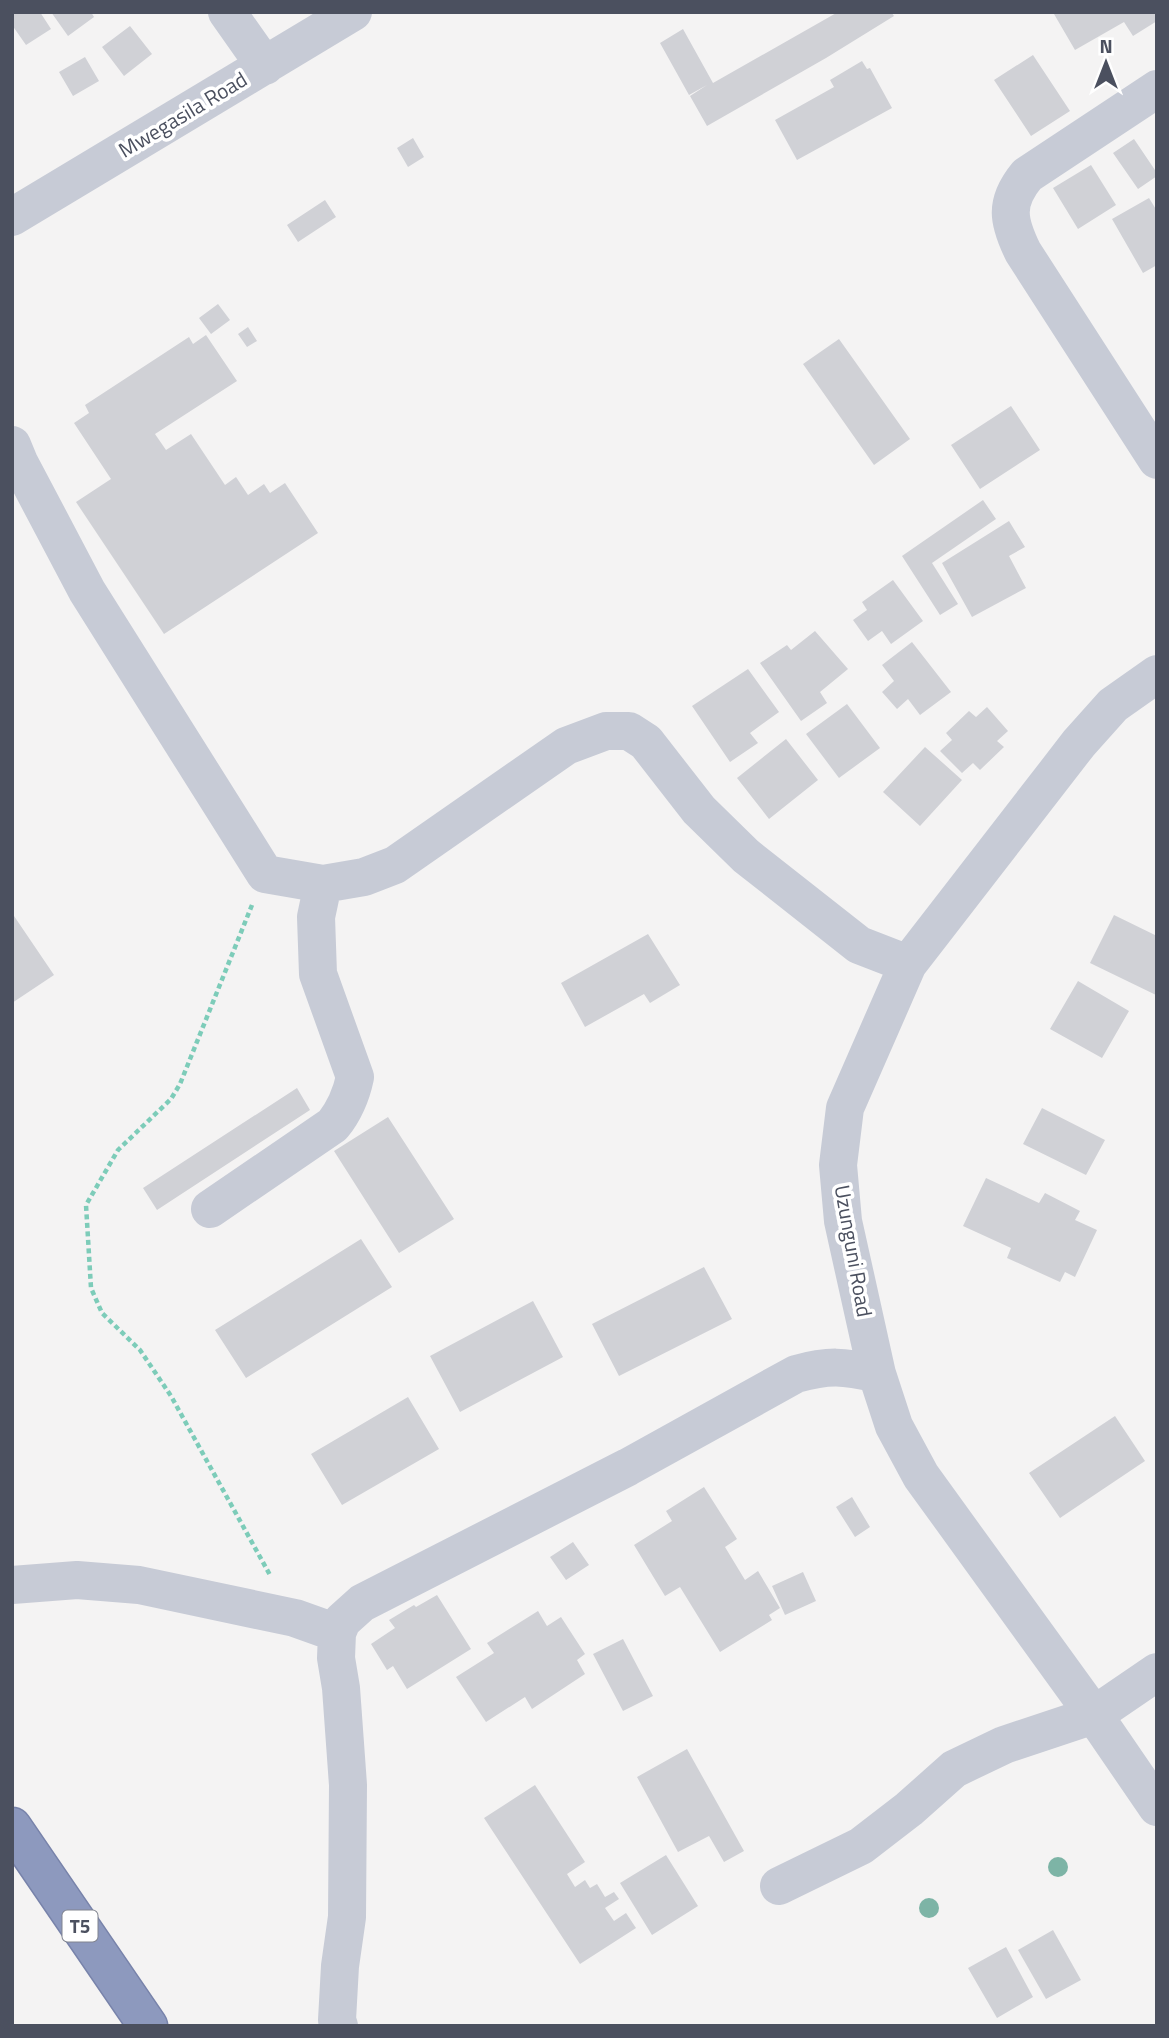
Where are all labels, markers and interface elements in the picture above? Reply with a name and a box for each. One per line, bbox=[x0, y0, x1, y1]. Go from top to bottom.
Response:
north arrow bbox=[1071, 28, 1141, 98]
text: N bbox=[1099, 31, 1113, 60]
street label: Mwegasila Road bbox=[112, 63, 253, 165]
street label: Uzunguni Road bbox=[827, 1182, 881, 1319]
road number: T5 bbox=[62, 1910, 98, 1942]

